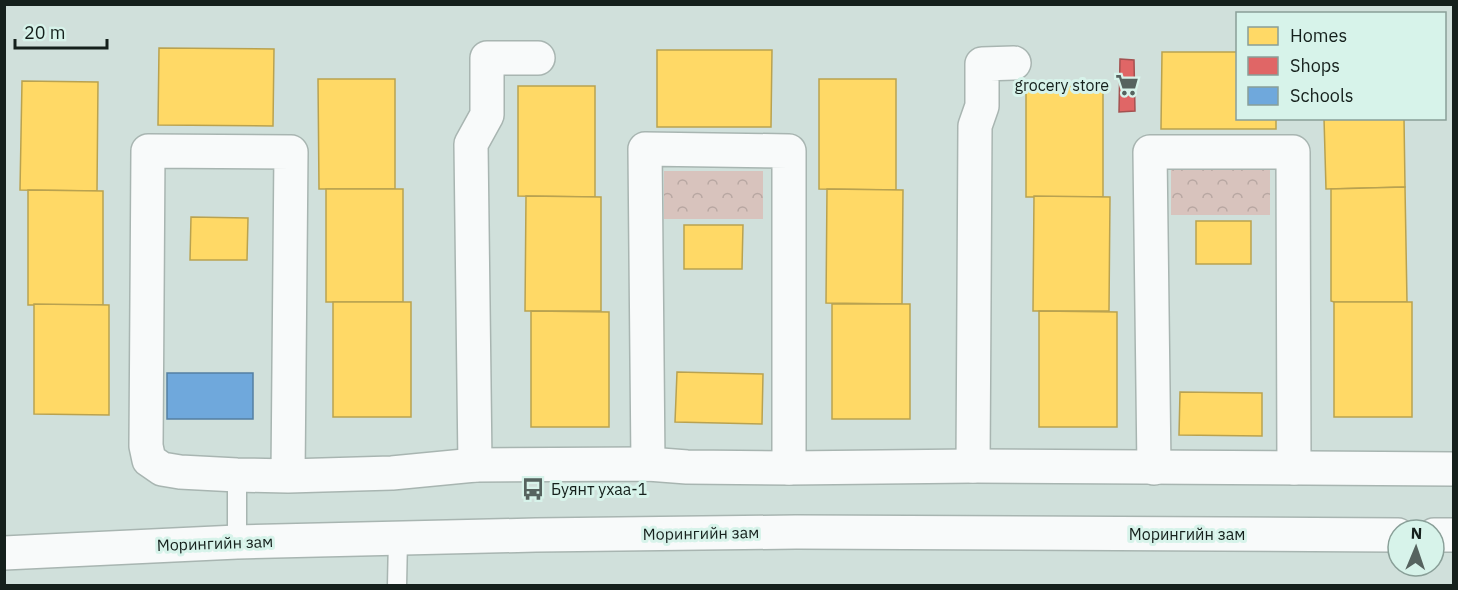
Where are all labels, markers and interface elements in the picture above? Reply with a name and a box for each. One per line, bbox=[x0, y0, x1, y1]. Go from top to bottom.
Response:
scale bar bbox=[15, 12, 106, 50]
legend bbox=[1236, 12, 1446, 120]
text: 20 m bbox=[24, 21, 66, 44]
text: Homes bbox=[1290, 24, 1347, 47]
text: Shops bbox=[1290, 54, 1340, 77]
supermarket icon: grocery store bbox=[1114, 72, 1140, 98]
place label: grocery store bbox=[1015, 75, 1109, 95]
text: Schools bbox=[1290, 84, 1354, 107]
bus stop icon: Буянт ухаа-1 bbox=[520, 476, 546, 502]
place label: Буянт ухаа-1 bbox=[551, 479, 647, 499]
north arrow bbox=[1386, 518, 1446, 578]
street label: Морингийн зам bbox=[643, 522, 759, 544]
text: N bbox=[1410, 523, 1423, 543]
street label: Морингийн зам bbox=[1129, 524, 1245, 544]
street label: Морингийн зам bbox=[156, 531, 274, 555]

